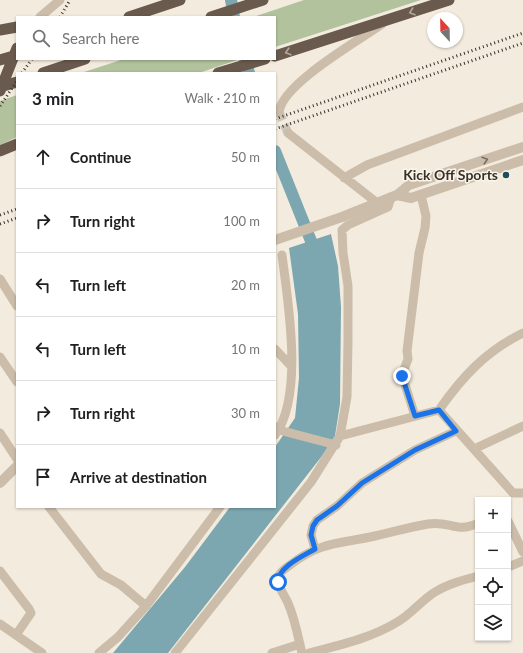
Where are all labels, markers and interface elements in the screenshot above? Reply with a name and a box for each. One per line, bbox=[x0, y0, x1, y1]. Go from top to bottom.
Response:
one-way arrow bbox=[409, 8, 416, 16]
north arrow bbox=[427, 12, 463, 48]
search box bbox=[16, 16, 276, 60]
icon: search bbox=[30, 27, 52, 49]
text: Search here bbox=[62, 29, 139, 47]
one-way arrow bbox=[285, 47, 292, 56]
text: 3 min bbox=[32, 88, 74, 109]
text: Walk · 210 m bbox=[184, 90, 260, 106]
icon: ahead bbox=[32, 146, 54, 168]
text: Continue bbox=[70, 148, 131, 166]
text: 50 m bbox=[231, 149, 260, 165]
one-way arrow bbox=[481, 156, 488, 165]
place label: Kick Off Sports bbox=[403, 166, 498, 183]
marker: Kick Off Sports bbox=[501, 170, 511, 180]
icon: right bbox=[32, 210, 54, 232]
text: Turn right bbox=[70, 212, 135, 230]
text: 100 m bbox=[223, 213, 260, 229]
icon: left bbox=[32, 274, 54, 296]
text: Turn left bbox=[70, 276, 126, 294]
text: 20 m bbox=[231, 277, 260, 293]
icon: left bbox=[32, 338, 54, 360]
text: Turn left bbox=[70, 340, 126, 358]
text: 10 m bbox=[231, 341, 260, 357]
route end bbox=[393, 367, 411, 385]
icon: right bbox=[32, 402, 54, 424]
text: Turn right bbox=[70, 404, 135, 422]
text: 30 m bbox=[231, 405, 260, 421]
icon: arrive bbox=[32, 466, 54, 488]
text: Arrive at destination bbox=[70, 468, 207, 486]
map controls bbox=[475, 497, 511, 641]
button: + bbox=[475, 497, 511, 533]
button: − bbox=[475, 533, 511, 569]
button: locate bbox=[475, 569, 511, 605]
route start bbox=[269, 573, 287, 591]
button: layers bbox=[475, 605, 511, 641]

